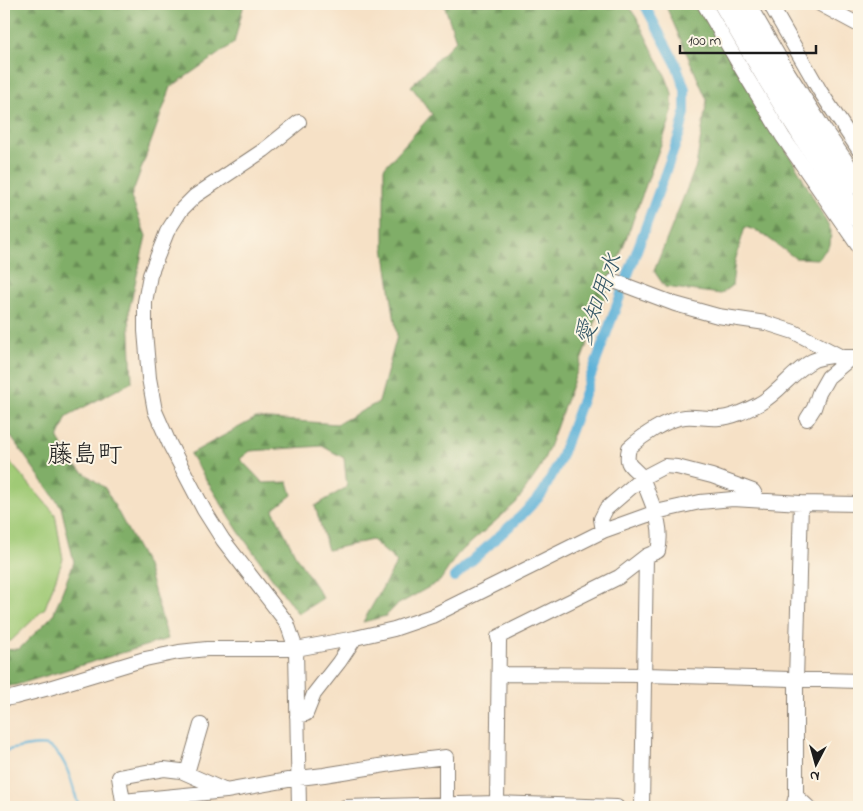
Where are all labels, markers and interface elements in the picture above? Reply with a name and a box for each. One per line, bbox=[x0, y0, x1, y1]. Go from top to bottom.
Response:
scale bar bbox=[680, 22, 817, 54]
text: 100 m bbox=[688, 30, 721, 52]
water label: 愛知用水 bbox=[567, 249, 633, 351]
district label: 藤島町 bbox=[47, 438, 123, 474]
north arrow bbox=[790, 738, 840, 788]
text: N bbox=[809, 765, 821, 786]

